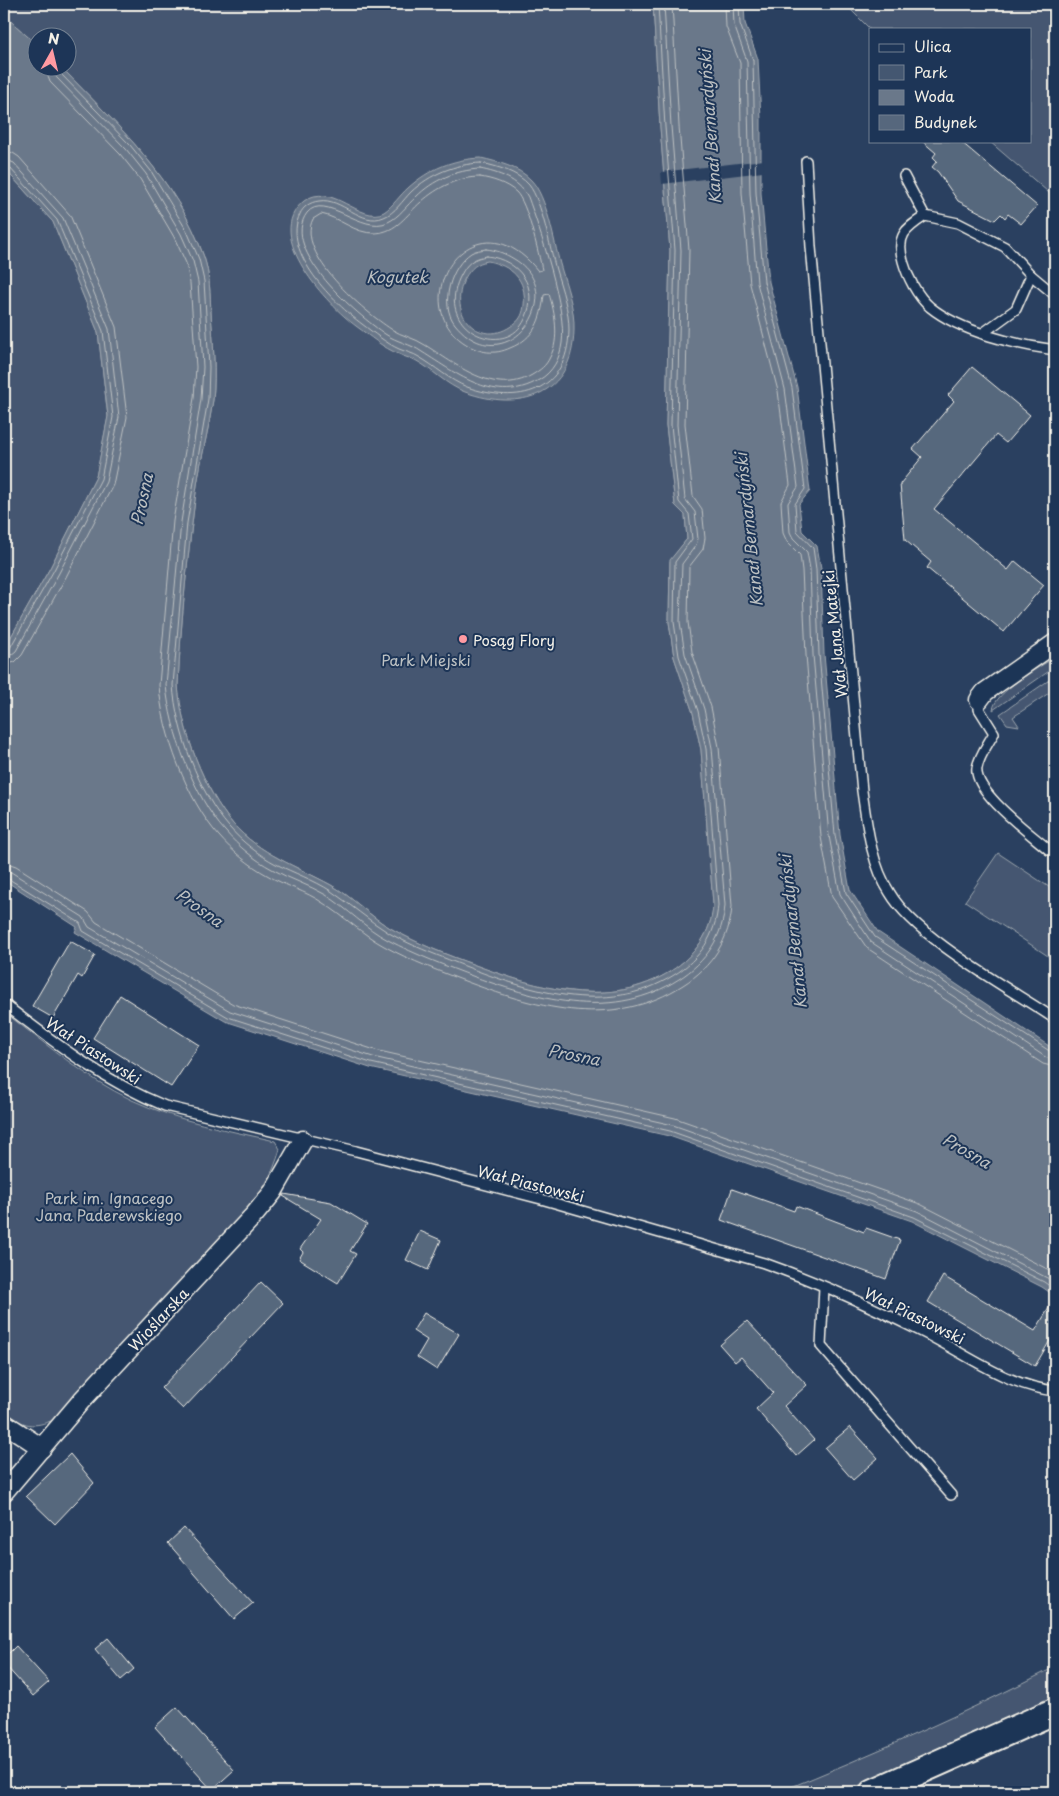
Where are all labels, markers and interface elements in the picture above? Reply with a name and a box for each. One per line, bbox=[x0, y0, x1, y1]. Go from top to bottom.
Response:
text: N bbox=[47, 27, 61, 50]
north arrow bbox=[28, 28, 78, 78]
legend bbox=[869, 28, 1032, 142]
text: Ulica bbox=[914, 34, 952, 57]
water label: Kanał Bernardyński bbox=[691, 46, 726, 205]
text: Park bbox=[914, 60, 948, 83]
text: Woda bbox=[914, 84, 955, 107]
text: Budynek bbox=[914, 110, 977, 133]
water label: Kogutek bbox=[366, 264, 429, 288]
water label: Kanał Bernardyński bbox=[728, 449, 768, 608]
water label: Prosna bbox=[124, 470, 158, 527]
street label: Wał Jana Matejki bbox=[816, 569, 852, 699]
place label: Posąg Flory bbox=[473, 628, 555, 651]
marker: Posąg Flory bbox=[457, 633, 469, 645]
park label: Park Miejski bbox=[381, 648, 471, 671]
water label: Kanał Bernardyński bbox=[772, 851, 812, 1010]
water label: Prosna bbox=[171, 882, 229, 933]
street label: Wał Piastowski bbox=[42, 1011, 146, 1089]
water label: Prosna bbox=[546, 1037, 603, 1071]
water label: Prosna bbox=[938, 1126, 997, 1174]
street label: Wał Piastowski bbox=[475, 1159, 587, 1207]
park label: Park im. Ignacego Jana Paderewskiego bbox=[36, 1186, 182, 1226]
street label: Wał Piastowski bbox=[861, 1281, 969, 1349]
street label: Wioślarska bbox=[122, 1282, 194, 1356]

